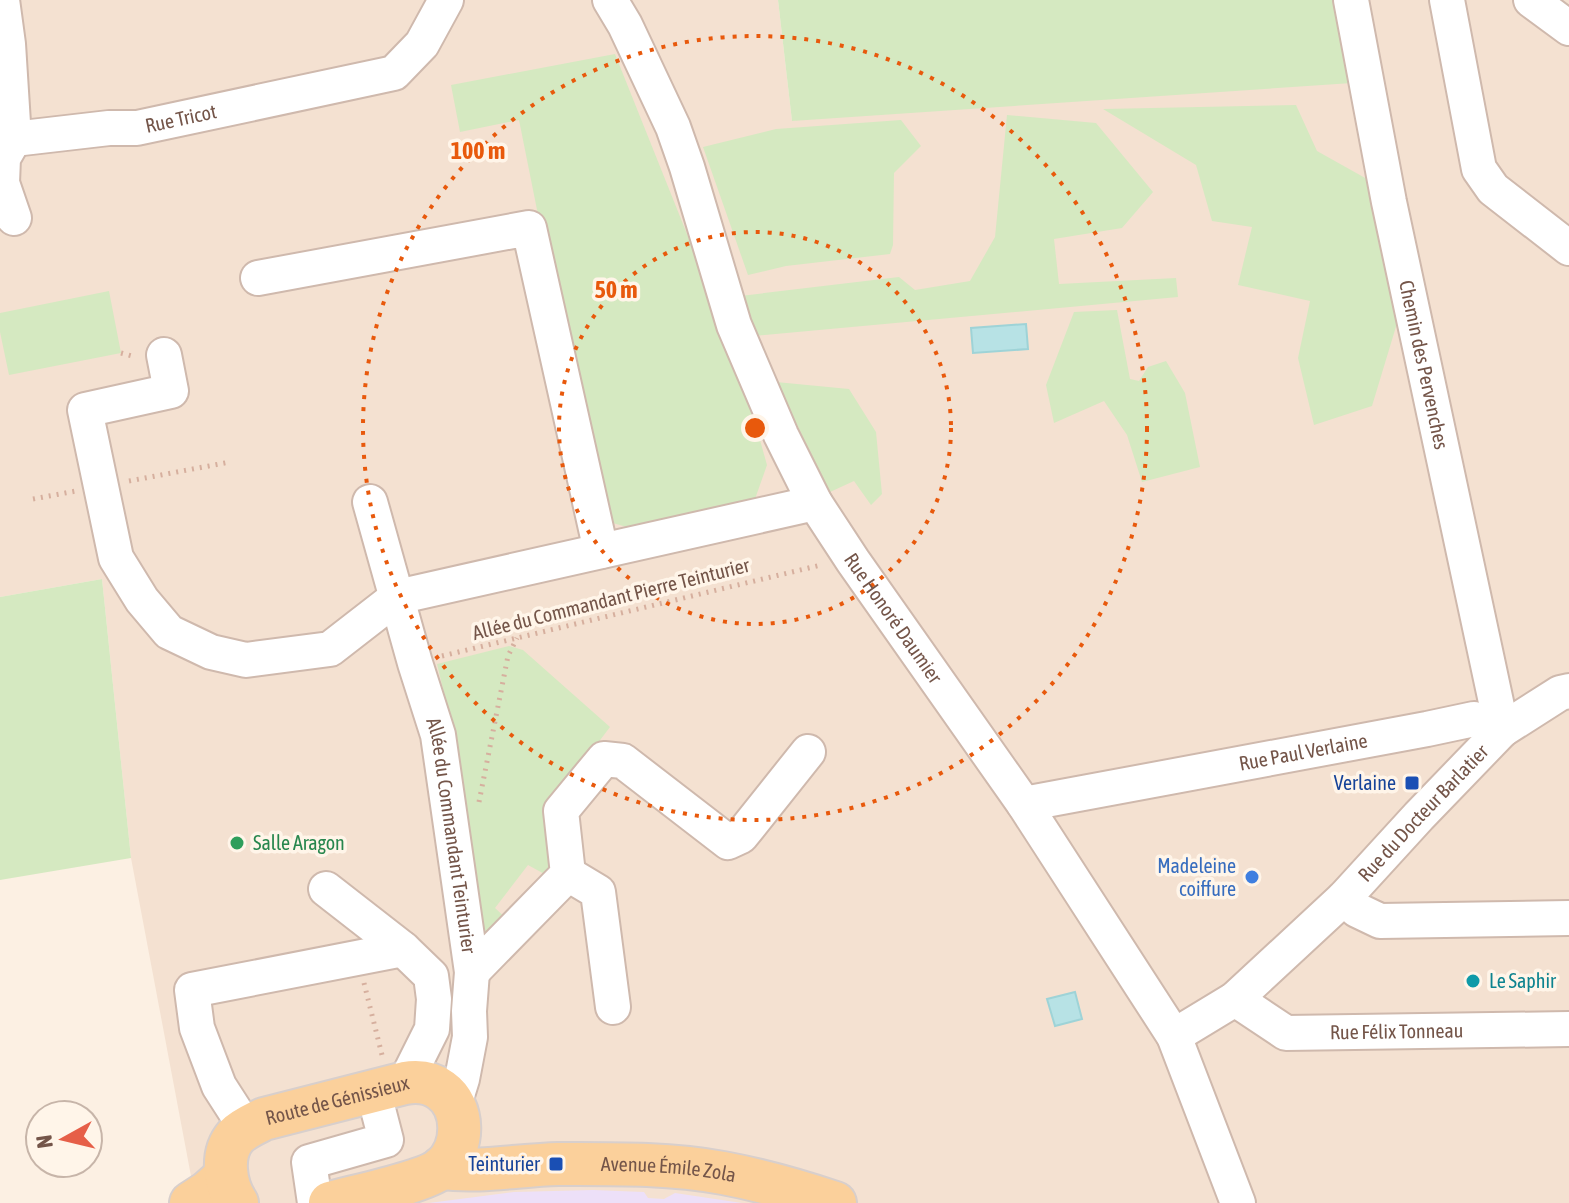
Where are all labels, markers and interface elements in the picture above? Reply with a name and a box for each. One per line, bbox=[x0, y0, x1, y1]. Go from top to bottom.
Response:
street label: Rue Tricot bbox=[143, 99, 219, 137]
text: 100 m bbox=[451, 137, 505, 164]
text: 50 m bbox=[594, 276, 638, 303]
street label: Chemin des Pervenches bbox=[1395, 278, 1454, 451]
centre of rings bbox=[741, 414, 769, 442]
street label: Rue Honoré Daumier bbox=[840, 549, 948, 688]
street label: Allée du Commandant Pierre Teinturier bbox=[470, 553, 753, 644]
street label: Allée du Commandant Teinturier bbox=[422, 714, 481, 956]
street label: Rue Paul Verlaine bbox=[1237, 728, 1369, 775]
street label: Rue du Docteur Barlatier bbox=[1353, 739, 1493, 886]
place label: Verlaine bbox=[1334, 771, 1396, 794]
marker: Verlaine bbox=[1403, 774, 1421, 792]
place label: Salle Aragon bbox=[253, 831, 345, 854]
marker: Salle Aragon bbox=[228, 834, 246, 852]
place label: Madeleine coiffure bbox=[1157, 854, 1236, 900]
marker: Madeleine coiffure bbox=[1243, 868, 1261, 886]
place label: Le Saphir bbox=[1489, 969, 1557, 992]
marker: Le Saphir bbox=[1464, 972, 1482, 990]
street label: Rue Félix Tonneau bbox=[1330, 1018, 1464, 1043]
street label: Route de Génissieux bbox=[263, 1070, 411, 1129]
north arrow bbox=[24, 1099, 104, 1179]
text: N bbox=[30, 1134, 58, 1150]
place label: Teinturier bbox=[468, 1152, 541, 1175]
street label: Avenue Émile Zola bbox=[601, 1152, 738, 1186]
marker: Teinturier bbox=[547, 1155, 565, 1173]

